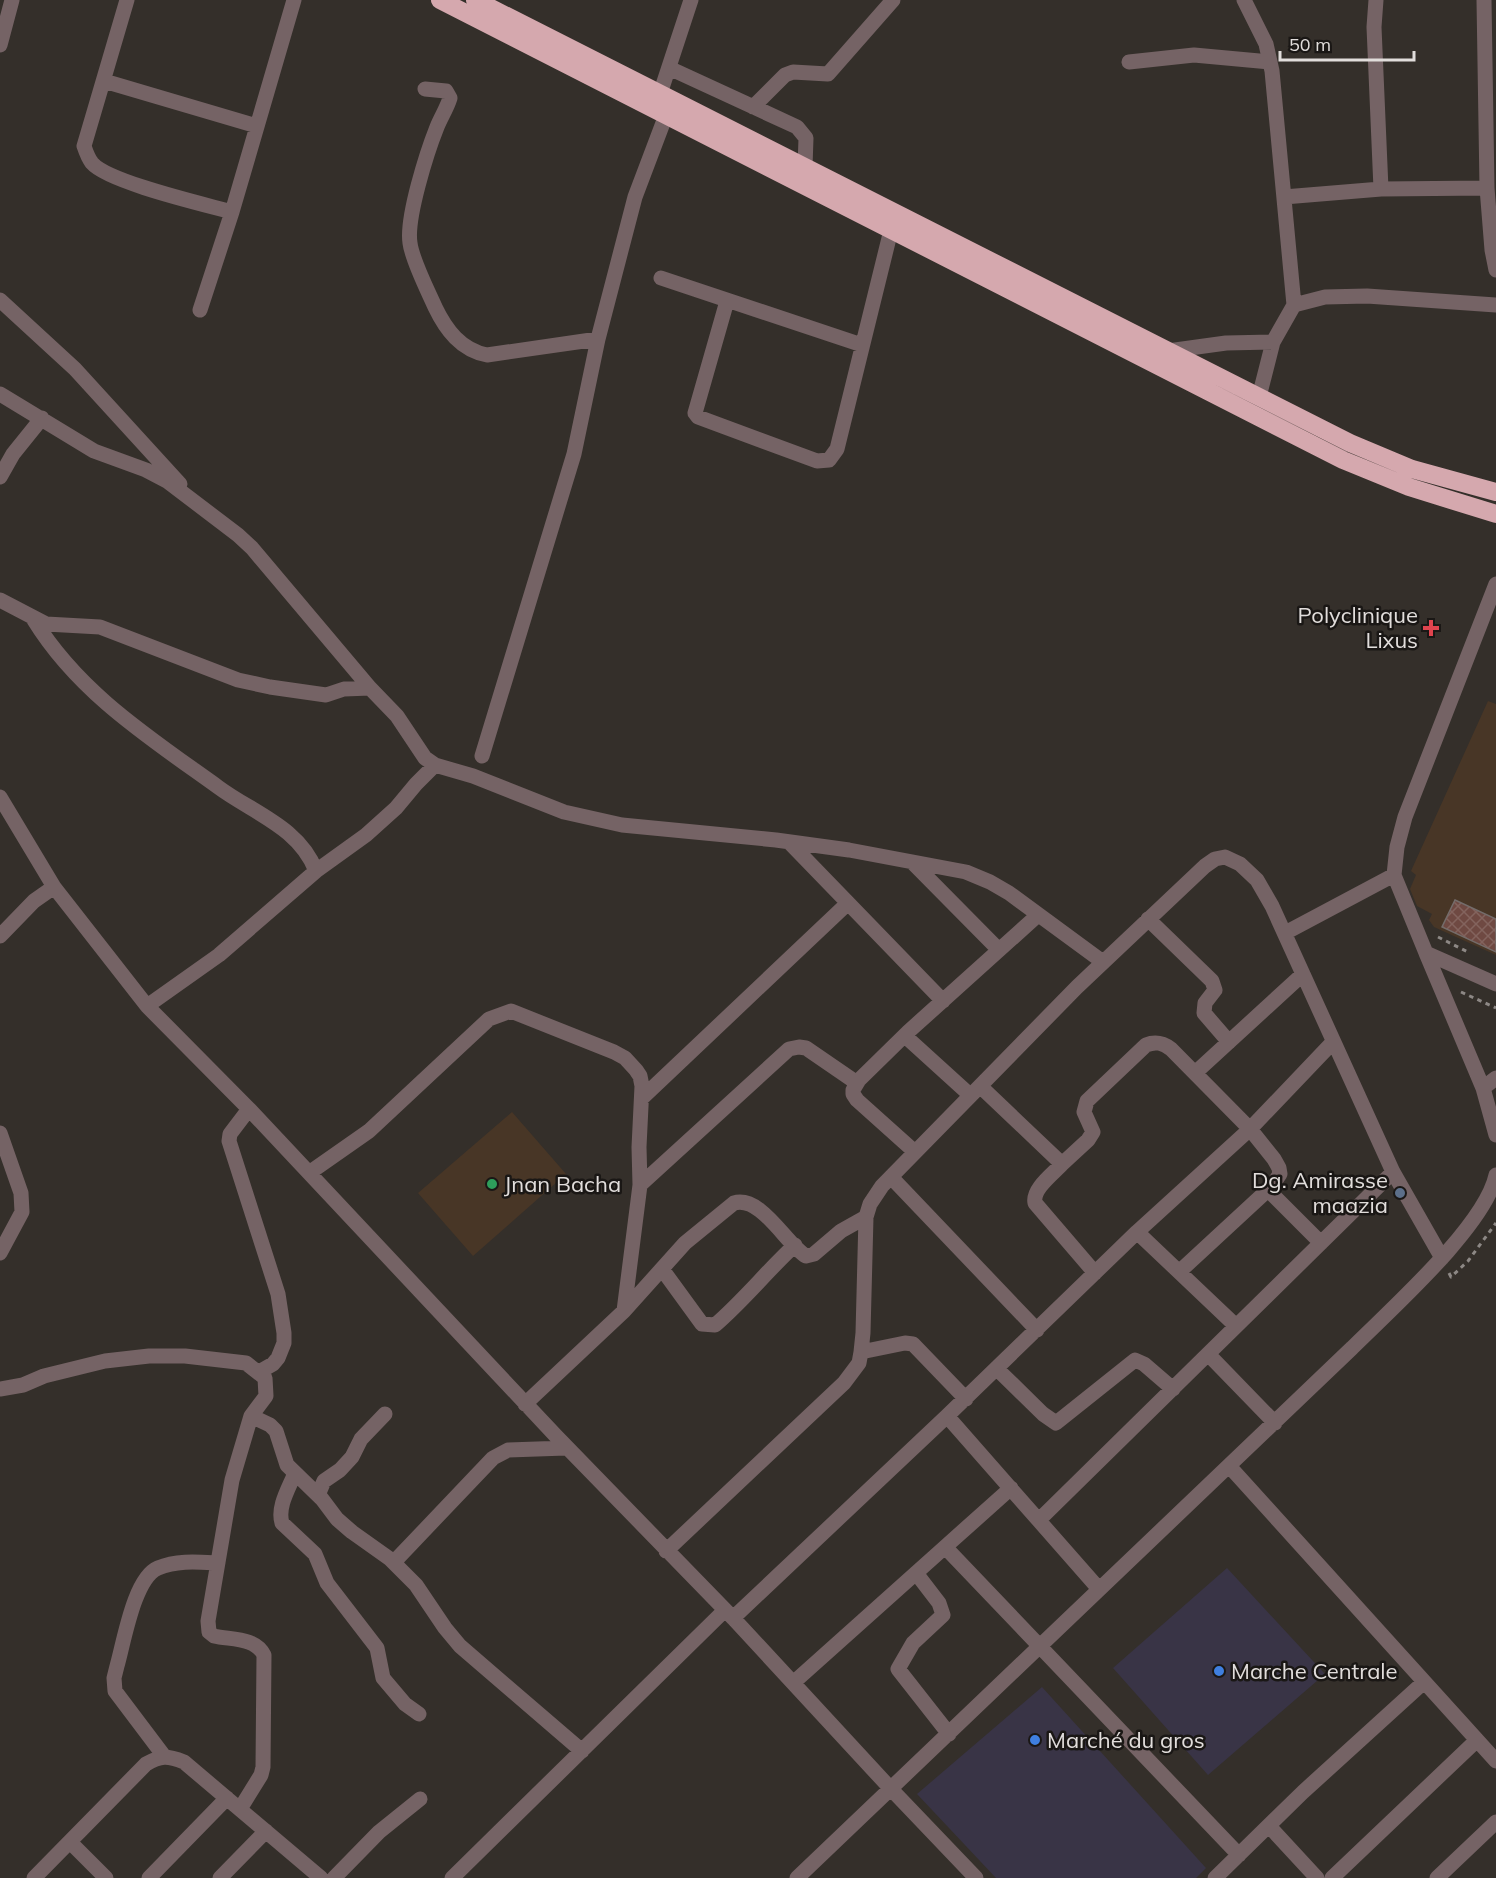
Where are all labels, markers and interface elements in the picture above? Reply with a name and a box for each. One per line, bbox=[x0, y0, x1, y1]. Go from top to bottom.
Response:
scale bar bbox=[1280, 24, 1414, 62]
text: 50 m bbox=[1289, 33, 1331, 56]
place label: Polyclinique Lixus bbox=[1297, 601, 1418, 654]
marker: Polyclinique Lixus bbox=[1422, 619, 1440, 637]
place label: Dg. Amirasse maazia bbox=[1252, 1166, 1388, 1219]
place label: Jnan Bacha bbox=[504, 1170, 621, 1198]
marker: Jnan Bacha bbox=[485, 1177, 499, 1191]
marker: Dg. Amirasse maazia bbox=[1393, 1186, 1407, 1200]
place label: Marche Centrale bbox=[1231, 1657, 1398, 1685]
marker: Marche Centrale bbox=[1212, 1664, 1226, 1678]
place label: Marché du gros bbox=[1047, 1726, 1205, 1754]
marker: Marché du gros bbox=[1028, 1733, 1042, 1747]

